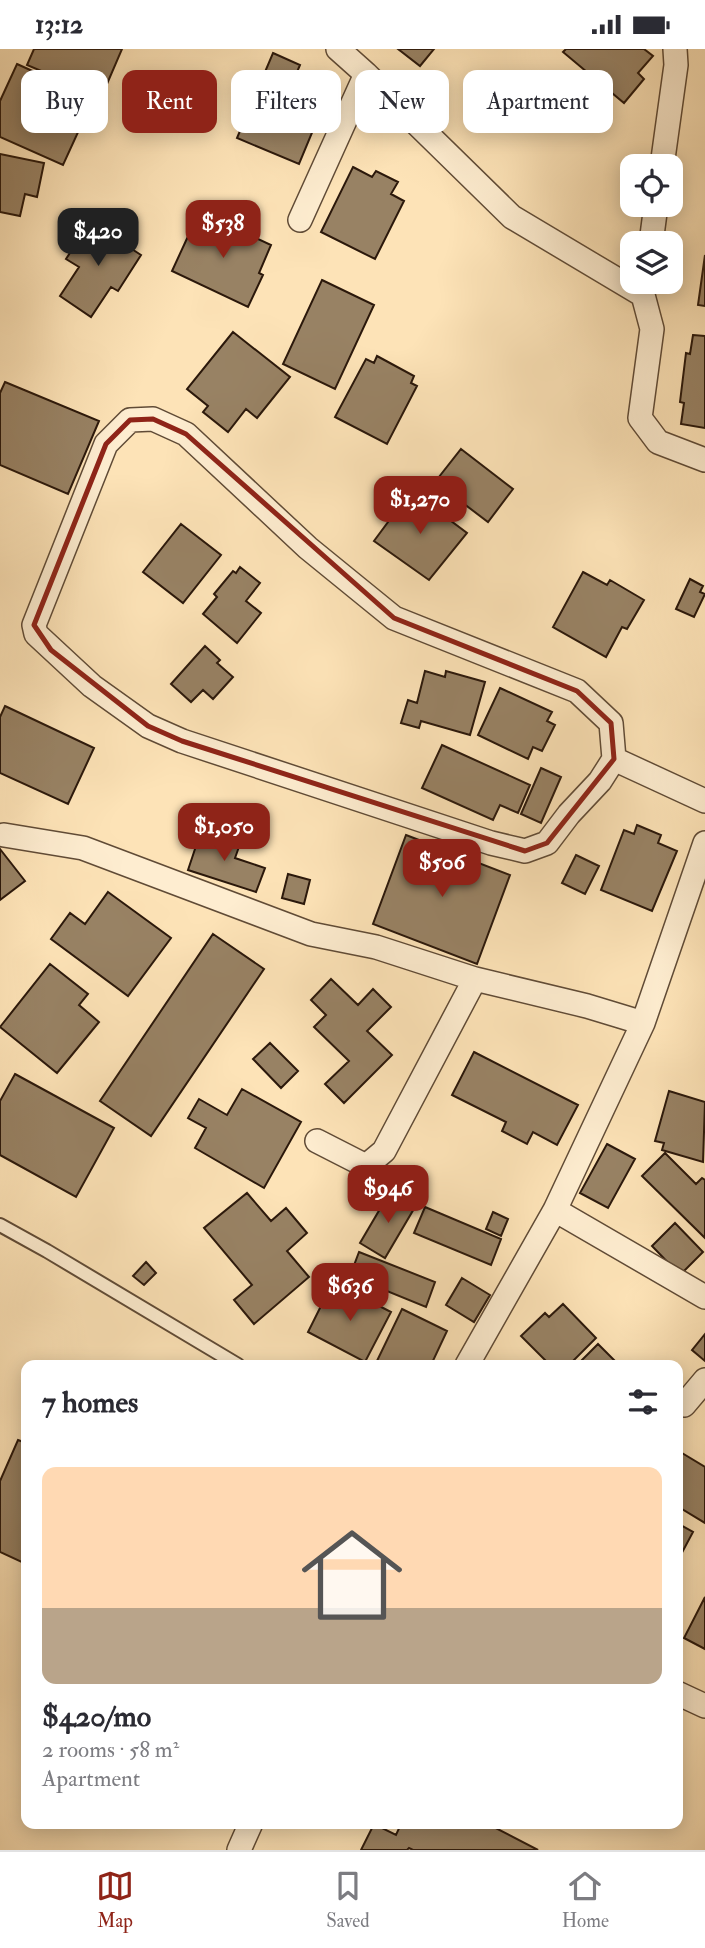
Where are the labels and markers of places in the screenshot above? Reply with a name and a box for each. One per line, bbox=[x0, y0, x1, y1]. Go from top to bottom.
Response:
pin: $538 bbox=[182, 201, 264, 260]
pin: $420 bbox=[57, 209, 139, 268]
pin: $1,270 bbox=[363, 477, 477, 536]
pin: $1,050 bbox=[167, 803, 281, 863]
pin: $506 bbox=[401, 839, 483, 899]
pin: $946 bbox=[347, 1165, 429, 1225]
pin: $636 bbox=[309, 1263, 391, 1323]

